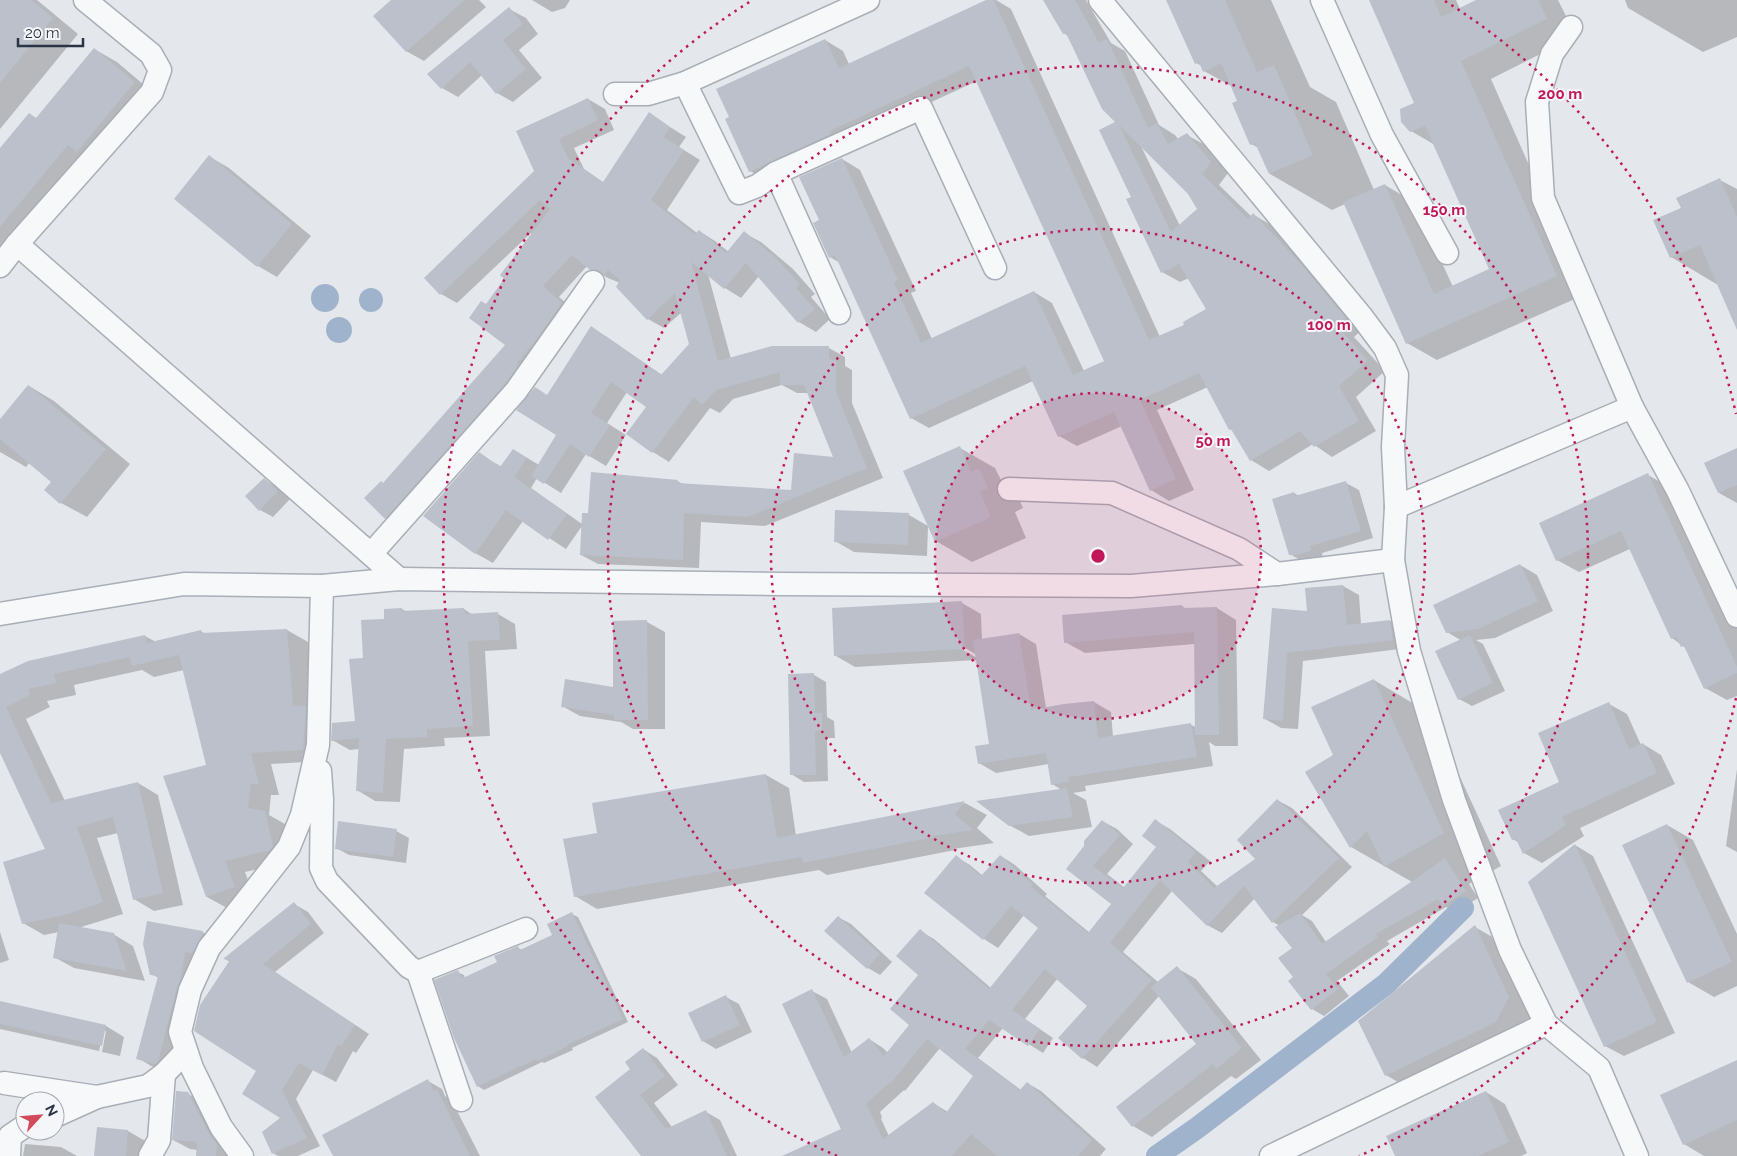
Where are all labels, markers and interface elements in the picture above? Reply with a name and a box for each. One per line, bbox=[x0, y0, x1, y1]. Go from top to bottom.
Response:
scale bar bbox=[18, 15, 82, 47]
text: 20 m bbox=[25, 24, 60, 42]
text: 200 m bbox=[1538, 85, 1582, 103]
text: 150 m bbox=[1423, 201, 1465, 219]
text: 100 m bbox=[1307, 316, 1351, 334]
text: 50 m bbox=[1195, 432, 1231, 450]
centre of rings bbox=[1089, 547, 1107, 565]
north arrow bbox=[15, 1091, 65, 1141]
text: N bbox=[42, 1102, 61, 1119]

